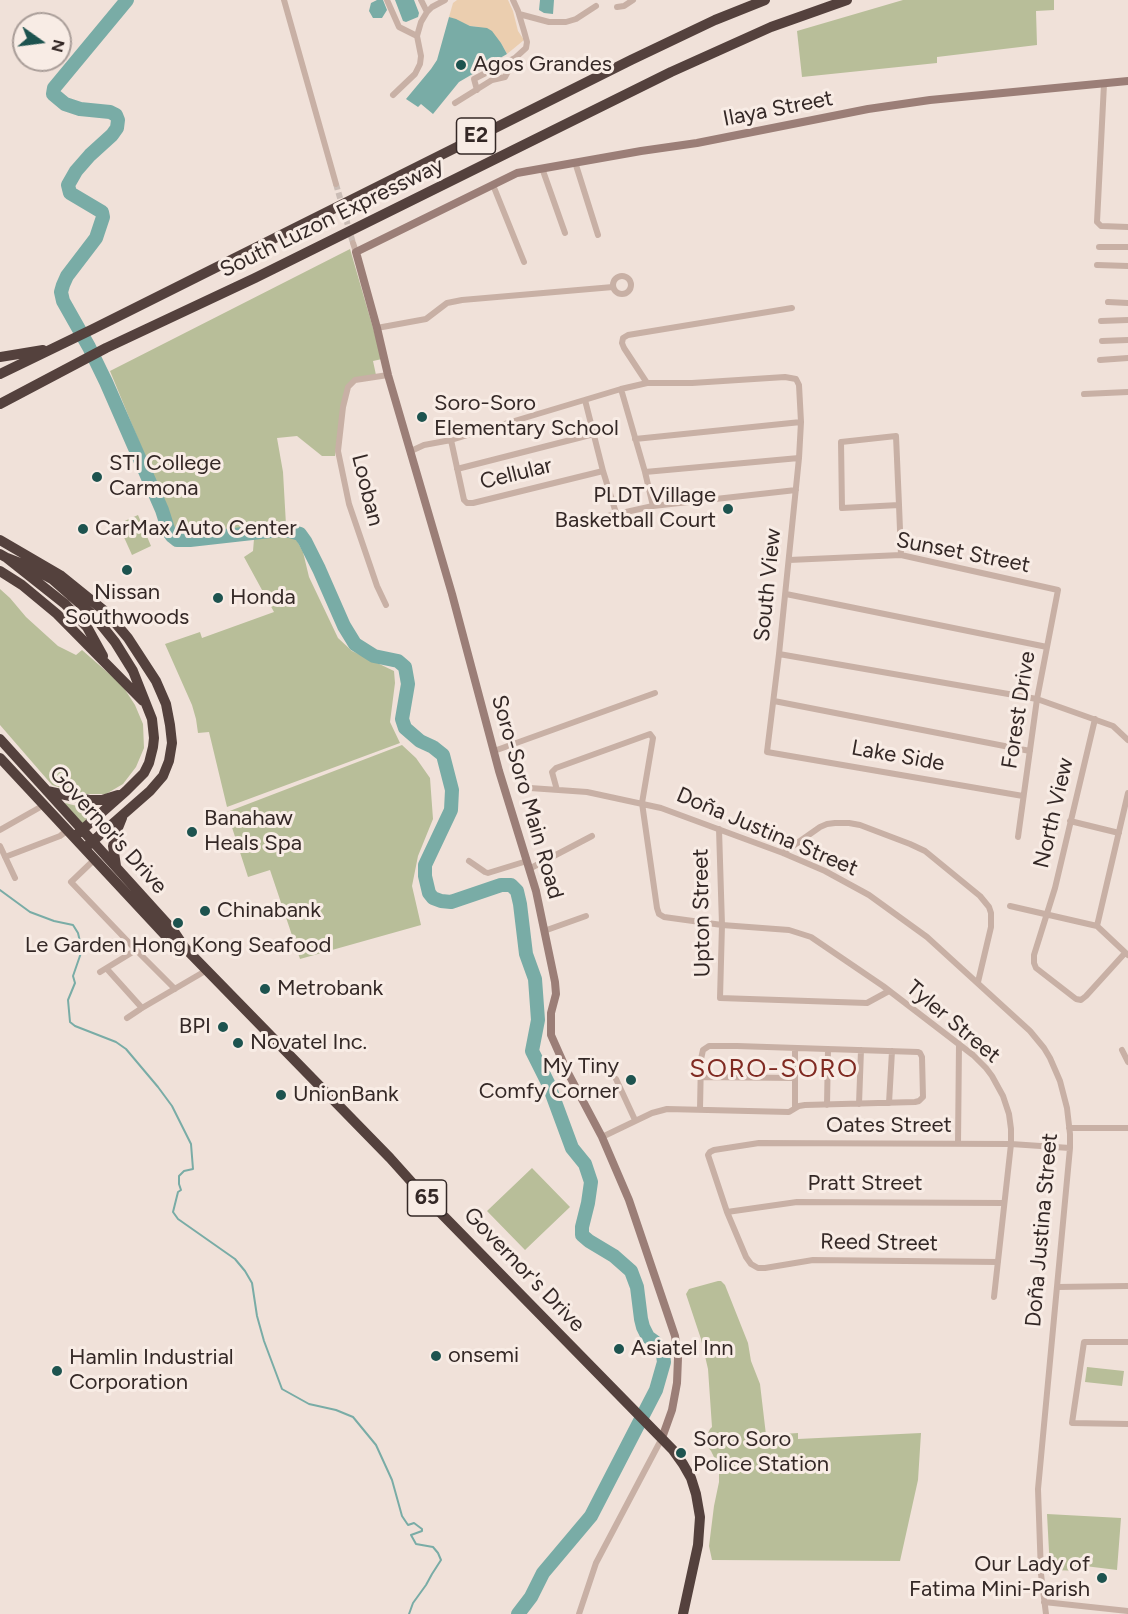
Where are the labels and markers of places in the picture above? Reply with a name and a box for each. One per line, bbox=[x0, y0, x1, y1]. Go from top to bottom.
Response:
place label: Agos Grandes bbox=[473, 52, 612, 78]
marker: Agos Grandes bbox=[454, 58, 468, 72]
place label: Soro-Soro Elementary School bbox=[434, 391, 619, 442]
marker: Soro-Soro Elementary School bbox=[415, 410, 429, 424]
place label: STI College Carmona bbox=[109, 451, 221, 502]
marker: STI College Carmona bbox=[90, 470, 104, 484]
place label: PLDT Village Basketball Court bbox=[554, 483, 716, 534]
marker: PLDT Village Basketball Court bbox=[721, 502, 735, 516]
place label: CarMax Auto Center bbox=[95, 516, 297, 542]
marker: CarMax Auto Center bbox=[76, 522, 90, 536]
marker: Nissan Southwoods bbox=[120, 563, 134, 577]
place label: Nissan Southwoods bbox=[65, 580, 189, 632]
place label: Honda bbox=[230, 585, 296, 611]
marker: Honda bbox=[211, 591, 225, 605]
place label: Banahaw Heals Spa bbox=[204, 806, 302, 858]
marker: Banahaw Heals Spa bbox=[185, 825, 199, 839]
place label: Chinabank bbox=[217, 898, 321, 924]
marker: Chinabank bbox=[198, 904, 212, 918]
marker: Le Garden Hong Kong Seafood bbox=[171, 916, 185, 930]
place label: Le Garden Hong Kong Seafood bbox=[25, 933, 331, 959]
place label: Metrobank bbox=[277, 976, 383, 1002]
marker: Metrobank bbox=[258, 982, 272, 996]
place label: BPI bbox=[179, 1014, 211, 1040]
marker: BPI bbox=[216, 1020, 230, 1034]
place label: Novatel Inc. bbox=[250, 1030, 367, 1056]
marker: Novatel Inc. bbox=[231, 1036, 245, 1050]
place label: My Tiny Comfy Corner bbox=[479, 1054, 619, 1106]
marker: My Tiny Comfy Corner bbox=[624, 1073, 638, 1087]
place label: UnionBank bbox=[293, 1082, 399, 1108]
marker: UnionBank bbox=[274, 1088, 288, 1102]
place label: Asiatel Inn bbox=[631, 1336, 734, 1362]
marker: Asiatel Inn bbox=[612, 1342, 626, 1356]
place label: onsemi bbox=[448, 1343, 519, 1369]
place label: Hamlin Industrial Corporation bbox=[69, 1345, 234, 1396]
marker: onsemi bbox=[429, 1349, 443, 1363]
marker: Hamlin Industrial Corporation bbox=[50, 1364, 64, 1378]
place label: Soro Soro Police Station bbox=[693, 1427, 829, 1478]
marker: Soro Soro Police Station bbox=[674, 1446, 688, 1460]
place label: Our Lady of Fatima Mini-Parish bbox=[909, 1552, 1090, 1604]
marker: Our Lady of Fatima Mini-Parish bbox=[1095, 1571, 1109, 1585]

